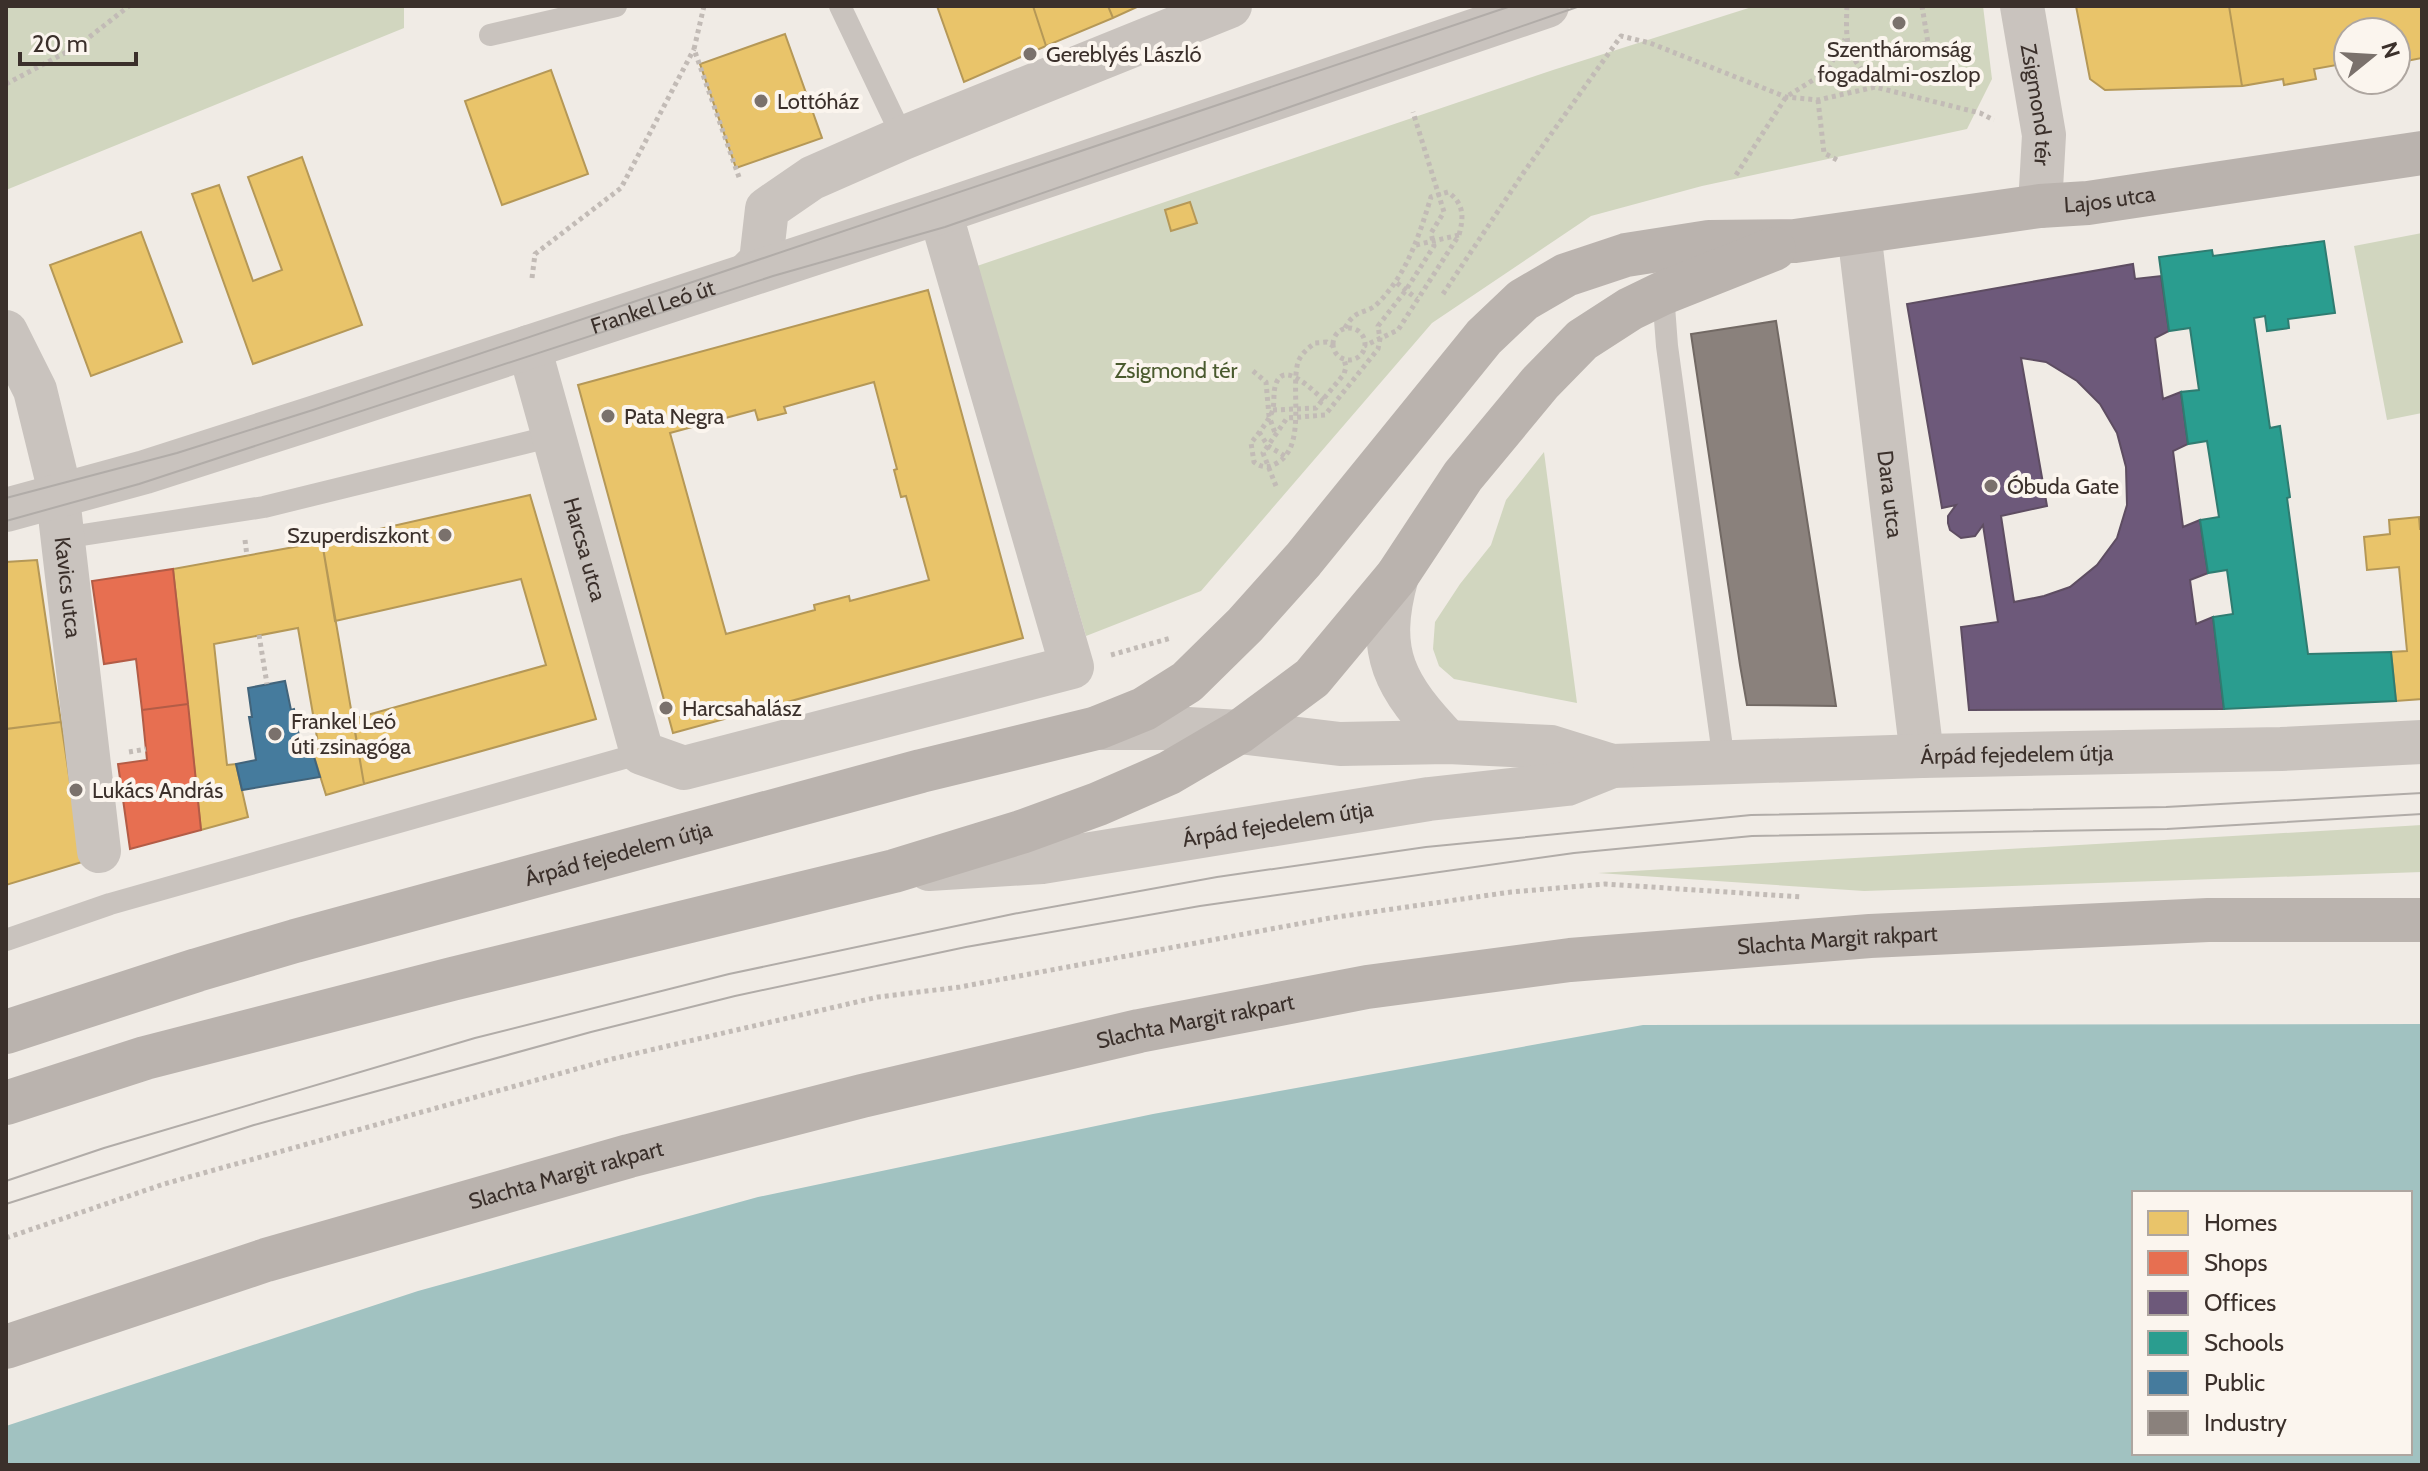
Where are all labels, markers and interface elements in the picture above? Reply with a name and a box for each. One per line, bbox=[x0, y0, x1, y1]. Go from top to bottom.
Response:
marker: Szentháromság fogadalmi-oszlop bbox=[1890, 14, 1908, 32]
scale bar bbox=[20, 16, 136, 66]
north arrow bbox=[2332, 16, 2412, 96]
text: 20 m bbox=[32, 29, 88, 58]
place label: Szentháromság fogadalmi-oszlop bbox=[1818, 36, 1980, 88]
text: N bbox=[2375, 38, 2406, 62]
place label: Gereblyés László bbox=[1046, 41, 1202, 68]
street label: Zsigmond tér bbox=[2015, 42, 2057, 166]
marker: Gereblyés László bbox=[1021, 45, 1039, 63]
place label: Lottóház bbox=[777, 88, 859, 115]
marker: Lottóház bbox=[752, 92, 770, 110]
street label: Lajos utca bbox=[2063, 180, 2157, 218]
street label: Frankel Leó út bbox=[587, 274, 719, 340]
park label: Zsigmond tér bbox=[1115, 357, 1238, 384]
place label: Pata Negra bbox=[624, 403, 725, 430]
marker: Pata Negra bbox=[599, 407, 617, 425]
street label: Dara utca bbox=[1871, 449, 1909, 540]
place label: Óbuda Gate bbox=[2007, 473, 2119, 500]
marker: Óbuda Gate bbox=[1982, 477, 2000, 495]
street label: Harcsa utca bbox=[558, 494, 612, 605]
place label: Szuperdiszkont bbox=[287, 522, 430, 549]
marker: Szuperdiszkont bbox=[436, 526, 454, 544]
street label: Kavics utca bbox=[49, 535, 87, 640]
place label: Harcsahalász bbox=[682, 695, 802, 722]
marker: Harcsahalász bbox=[657, 699, 675, 717]
place label: Frankel Leó úti zsinagóga bbox=[291, 708, 412, 760]
marker: Frankel Leó úti zsinagóga bbox=[266, 725, 284, 743]
street label: Árpád fejedelem útja bbox=[1920, 739, 2114, 770]
place label: Lukács András bbox=[92, 777, 223, 804]
marker: Lukács András bbox=[67, 781, 85, 799]
street label: Árpád fejedelem útja bbox=[1180, 795, 1376, 853]
street label: Árpád fejedelem útja bbox=[522, 815, 716, 892]
street label: Slachta Margit rakpart bbox=[1736, 920, 1939, 961]
street label: Slachta Margit rakpart bbox=[1094, 988, 1297, 1055]
street label: Slachta Margit rakpart bbox=[466, 1135, 667, 1215]
legend bbox=[2132, 1191, 2412, 1455]
text: Homes bbox=[2204, 1208, 2277, 1237]
text: Shops bbox=[2204, 1248, 2267, 1277]
text: Offices bbox=[2204, 1288, 2276, 1317]
text: Schools bbox=[2204, 1328, 2284, 1357]
text: Public bbox=[2204, 1368, 2265, 1397]
text: Industry bbox=[2204, 1408, 2287, 1437]

